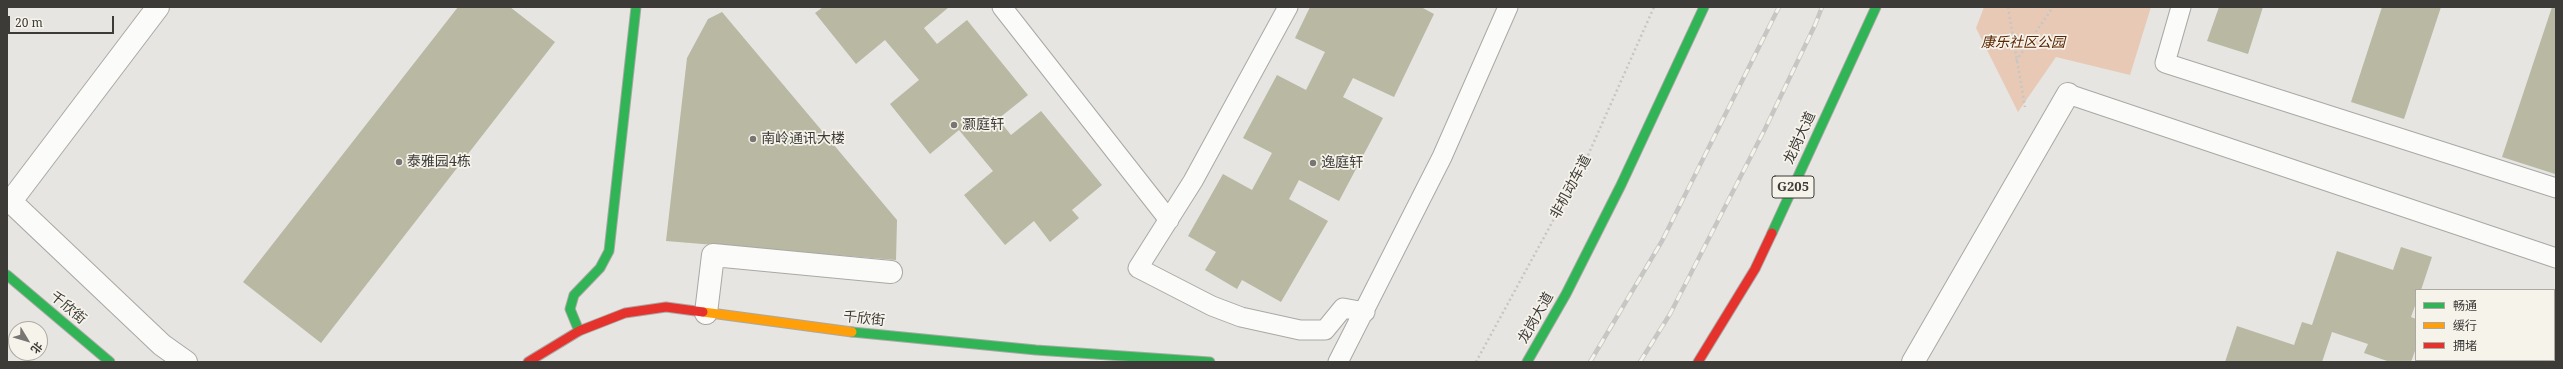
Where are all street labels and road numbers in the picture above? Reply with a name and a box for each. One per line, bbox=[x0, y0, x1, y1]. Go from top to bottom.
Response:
street label: 龙岗大道 bbox=[1781, 109, 1819, 167]
street label: 非机动车道 bbox=[1547, 152, 1595, 222]
road number: G205 bbox=[1772, 176, 1814, 198]
street label: 千欣街 bbox=[47, 288, 89, 328]
street label: 龙岗大道 bbox=[1515, 290, 1557, 346]
street label: 千欣街 bbox=[842, 308, 886, 330]

